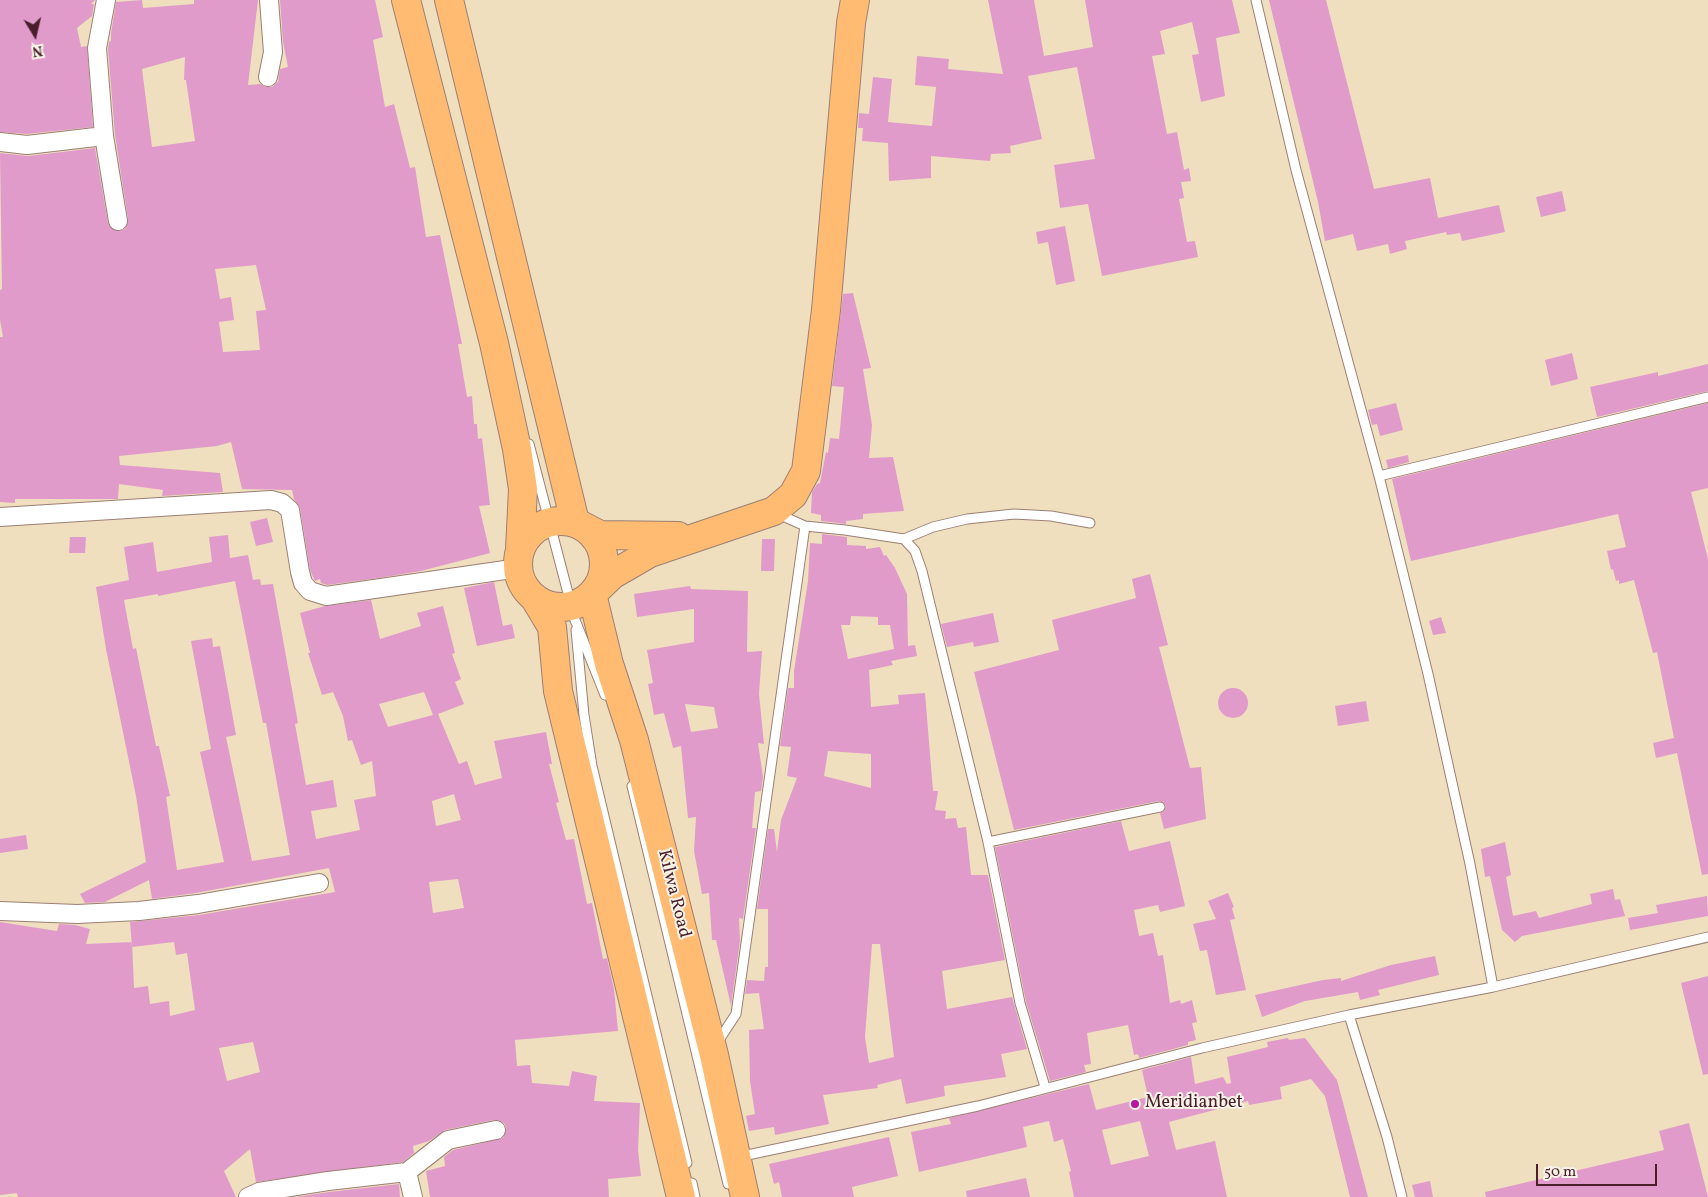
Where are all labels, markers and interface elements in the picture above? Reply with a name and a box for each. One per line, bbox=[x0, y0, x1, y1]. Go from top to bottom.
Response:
north arrow bbox=[10, 10, 60, 60]
text: N bbox=[31, 40, 44, 60]
street label: Kilwa Road bbox=[652, 848, 694, 940]
place label: Meridianbet bbox=[1145, 1093, 1243, 1115]
marker: Meridianbet bbox=[1129, 1098, 1141, 1110]
scale bar bbox=[1538, 1154, 1659, 1186]
text: 50 m bbox=[1544, 1162, 1576, 1183]

